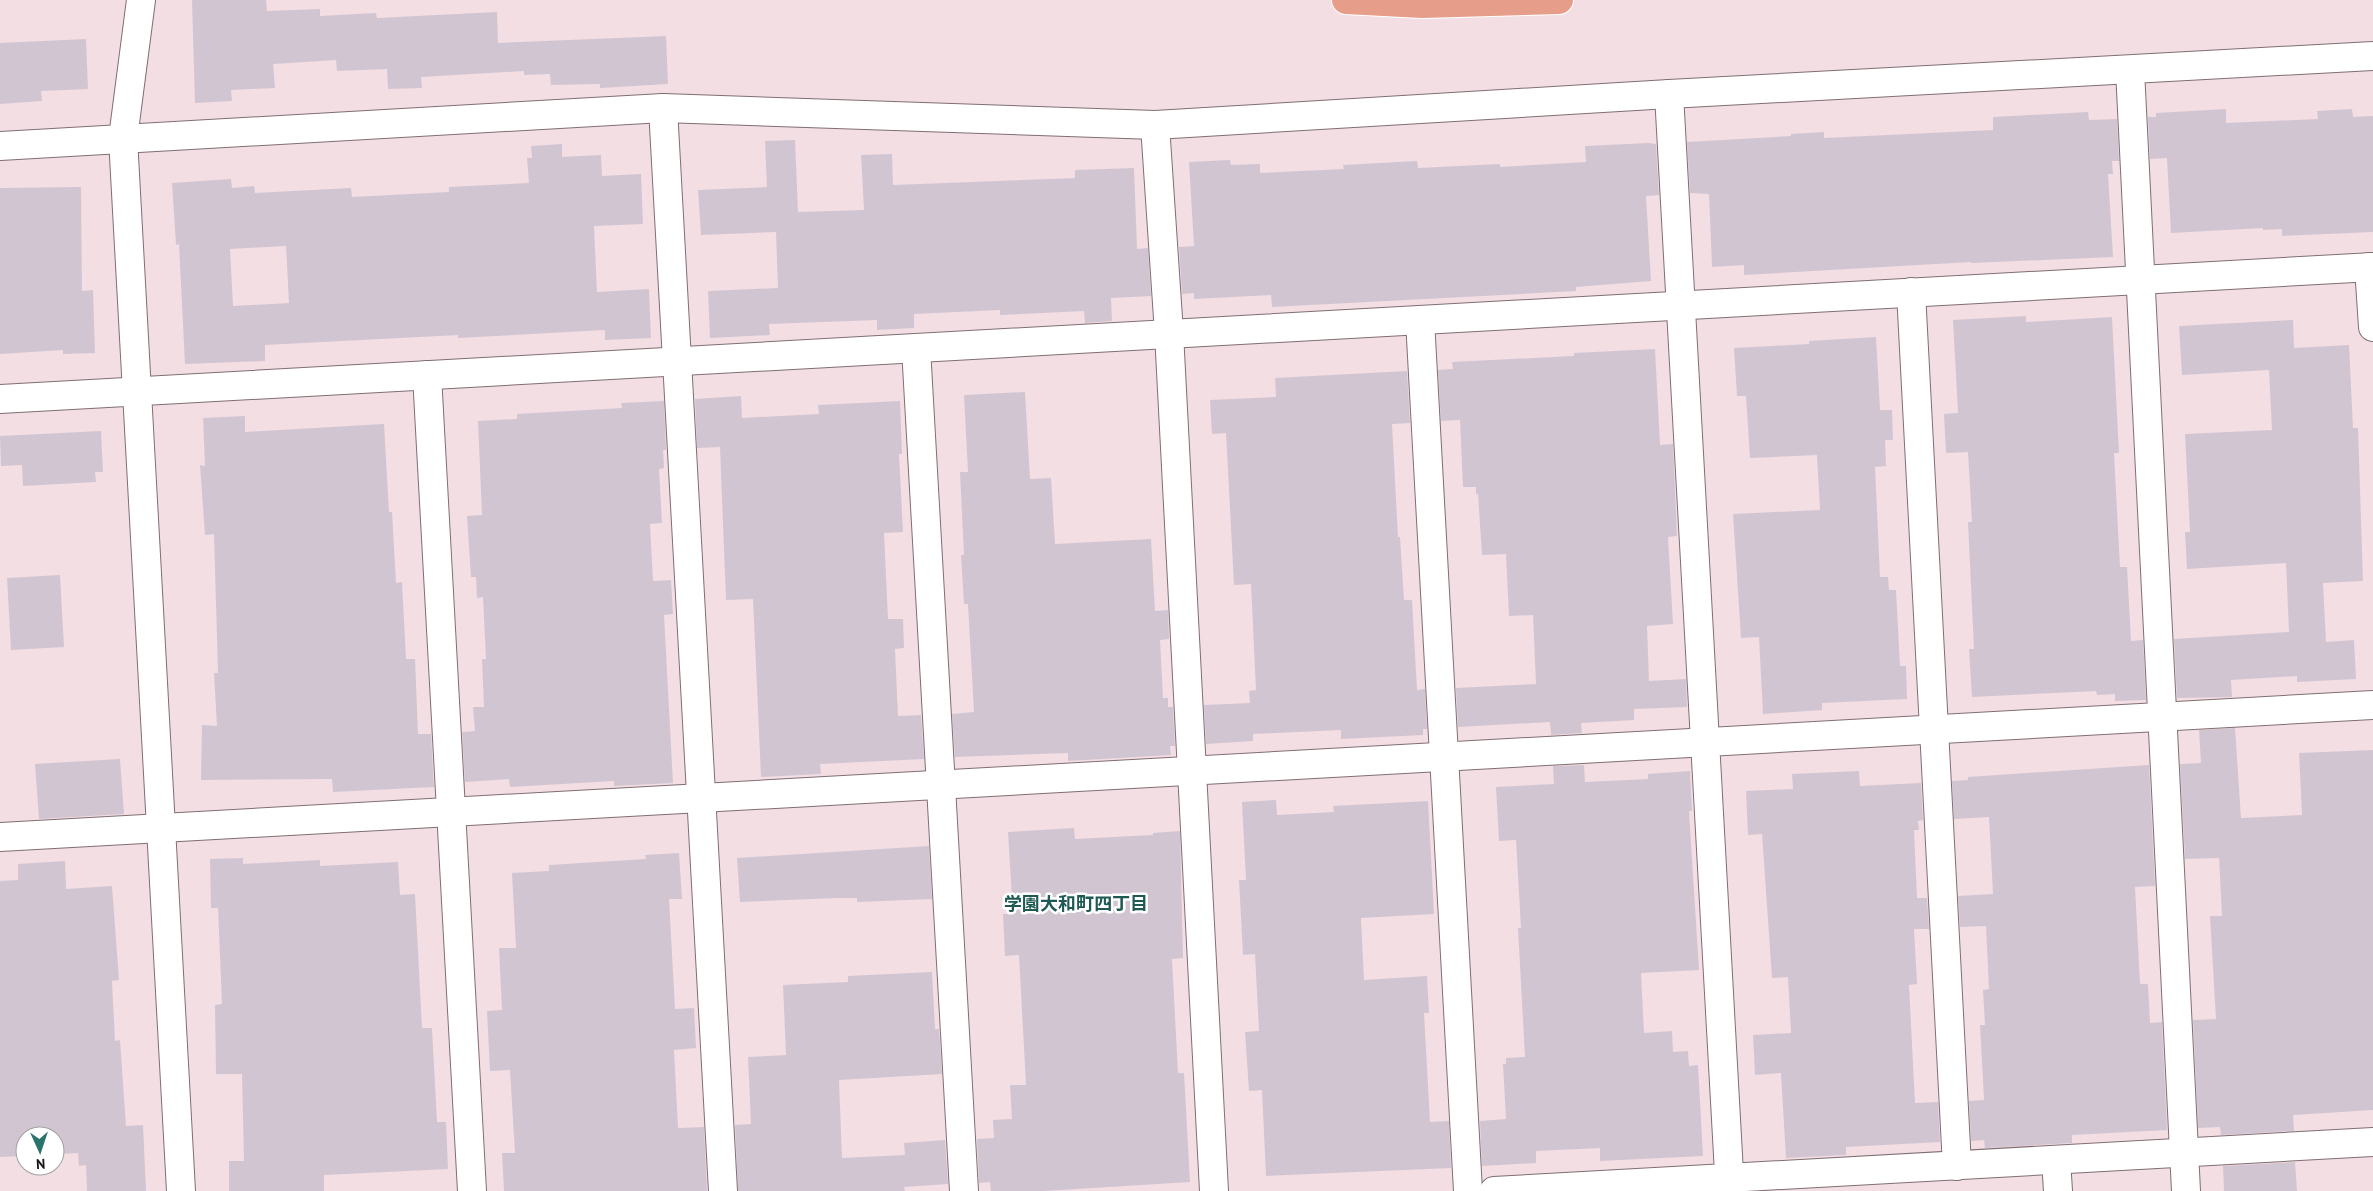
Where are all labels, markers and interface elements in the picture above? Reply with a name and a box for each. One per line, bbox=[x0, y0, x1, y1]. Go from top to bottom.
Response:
district label: 学園大和町四丁目 bbox=[1004, 892, 1148, 915]
north arrow bbox=[15, 1126, 65, 1176]
text: N bbox=[36, 1155, 46, 1173]

